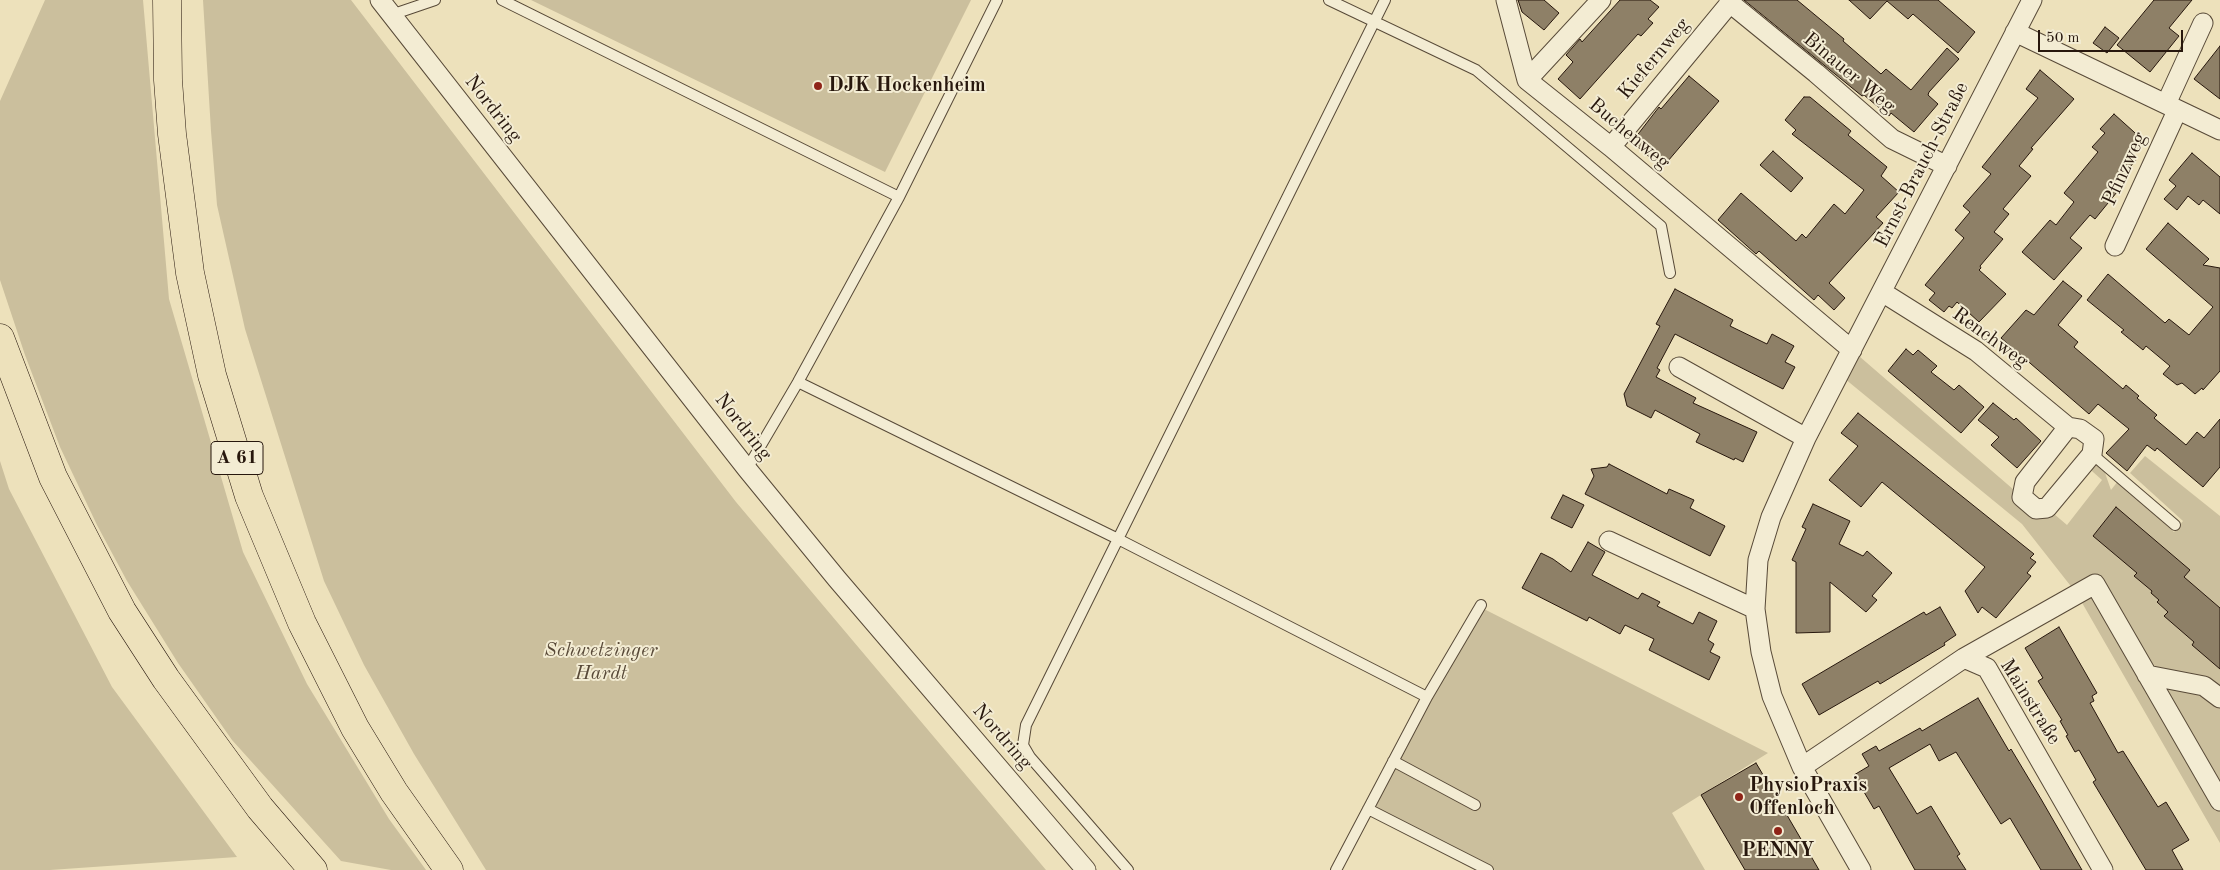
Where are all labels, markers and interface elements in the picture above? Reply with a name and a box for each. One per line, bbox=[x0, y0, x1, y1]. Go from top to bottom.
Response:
street label: Kiefernweg bbox=[1613, 13, 1695, 105]
scale bar bbox=[2040, 20, 2185, 52]
street label: Binauer Weg bbox=[1798, 27, 1900, 119]
text: 50 m bbox=[2046, 31, 2080, 46]
street label: Nordring bbox=[459, 70, 527, 148]
place label: DJK Hockenheim bbox=[828, 74, 986, 98]
street label: Ernst-Brauch-Straße bbox=[1870, 78, 1974, 252]
marker: DJK Hockenheim bbox=[812, 80, 824, 92]
street label: Buchenweg bbox=[1584, 93, 1674, 175]
street label: Pfinzweg bbox=[2098, 128, 2152, 210]
street label: Renchweg bbox=[1947, 302, 2033, 374]
street label: Nordring bbox=[709, 388, 777, 466]
road number: A 61 bbox=[211, 442, 263, 474]
park label: Schwetzinger Hardt bbox=[544, 639, 658, 686]
street label: Mainstraße bbox=[1994, 655, 2066, 749]
street label: Nordring bbox=[967, 699, 1037, 775]
place label: PhysioPraxis Offenloch bbox=[1749, 774, 1867, 821]
marker: PhysioPraxis Offenloch bbox=[1733, 791, 1745, 803]
marker: PENNY bbox=[1772, 825, 1784, 837]
place label: PENNY bbox=[1741, 839, 1815, 863]

